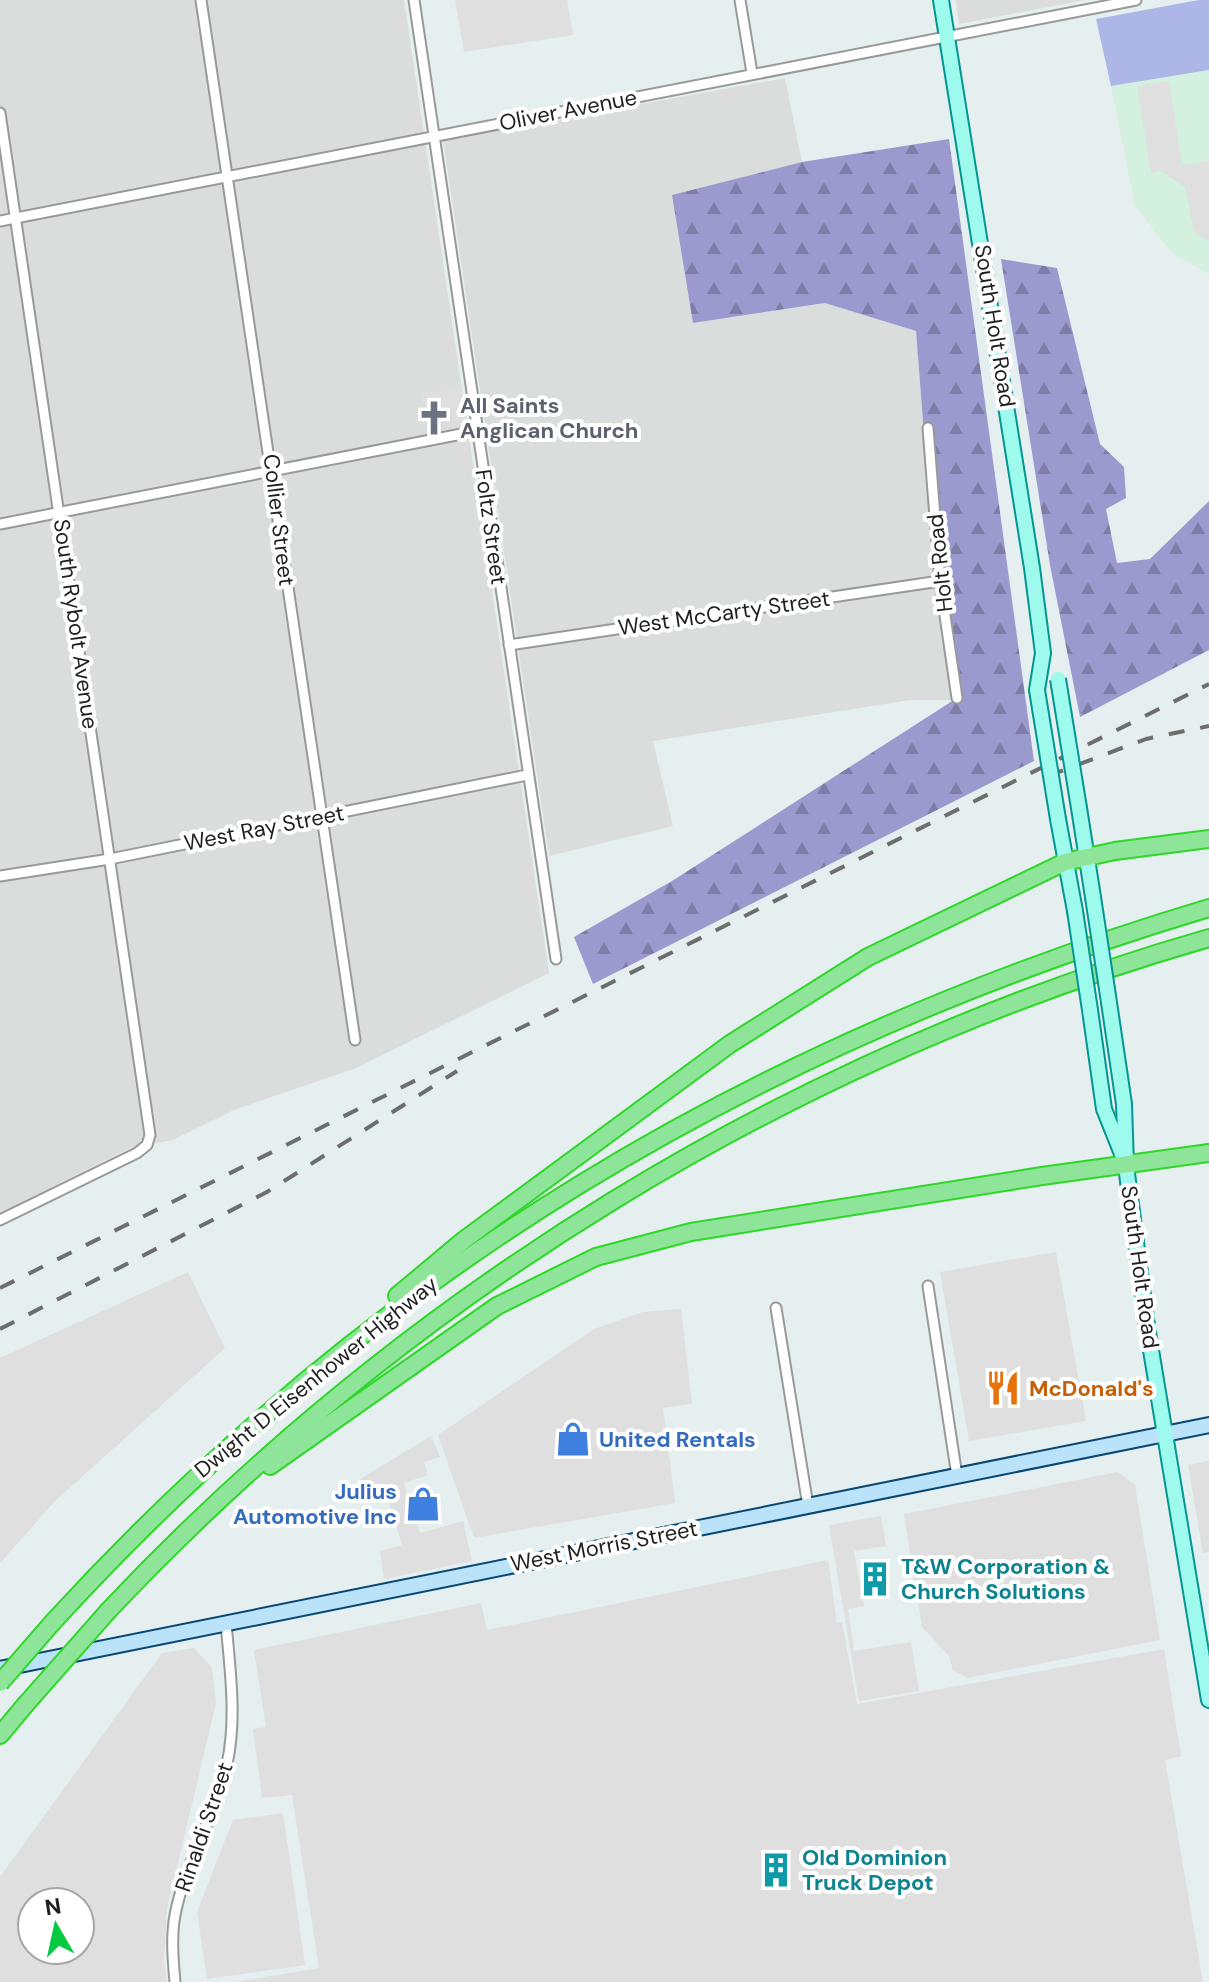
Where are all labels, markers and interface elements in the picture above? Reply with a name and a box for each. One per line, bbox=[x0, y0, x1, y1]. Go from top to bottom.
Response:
street label: Oliver Avenue bbox=[497, 82, 639, 138]
street label: South Holt Road bbox=[968, 243, 1022, 409]
place label: All Saints Anglican Church bbox=[460, 391, 638, 445]
church icon: All Saints Anglican Church bbox=[415, 399, 453, 437]
street label: Collier Street bbox=[257, 452, 301, 588]
street label: Foltz Street bbox=[469, 467, 513, 587]
street label: Holt Road bbox=[920, 512, 960, 614]
street label: South Rybolt Avenue bbox=[47, 517, 105, 731]
street label: West McCarty Street bbox=[616, 584, 832, 642]
street label: West Ray Street bbox=[181, 798, 347, 858]
street label: South Holt Road bbox=[1114, 1184, 1166, 1350]
street label: Dwight D Eisenhower Highway bbox=[188, 1270, 444, 1484]
restaurant icon: McDonald's bbox=[984, 1369, 1022, 1407]
place label: McDonald's bbox=[1029, 1374, 1154, 1403]
shop icon: United Rentals bbox=[554, 1420, 592, 1458]
place label: United Rentals bbox=[599, 1425, 756, 1454]
place label: Julius Automotive Inc bbox=[233, 1477, 397, 1531]
shop icon: Julius Automotive Inc bbox=[404, 1485, 442, 1523]
street label: West Morris Street bbox=[508, 1514, 700, 1578]
place label: T&W Corporation & Church Solutions bbox=[901, 1552, 1110, 1606]
building icon: T&W Corporation & Church Solutions bbox=[856, 1560, 894, 1598]
street label: Rinaldi Street bbox=[168, 1758, 240, 1896]
place label: Old Dominion Truck Depot bbox=[802, 1843, 947, 1897]
building icon: Old Dominion Truck Depot bbox=[757, 1851, 795, 1889]
north arrow bbox=[16, 1886, 96, 1966]
text: N bbox=[43, 1891, 63, 1922]

